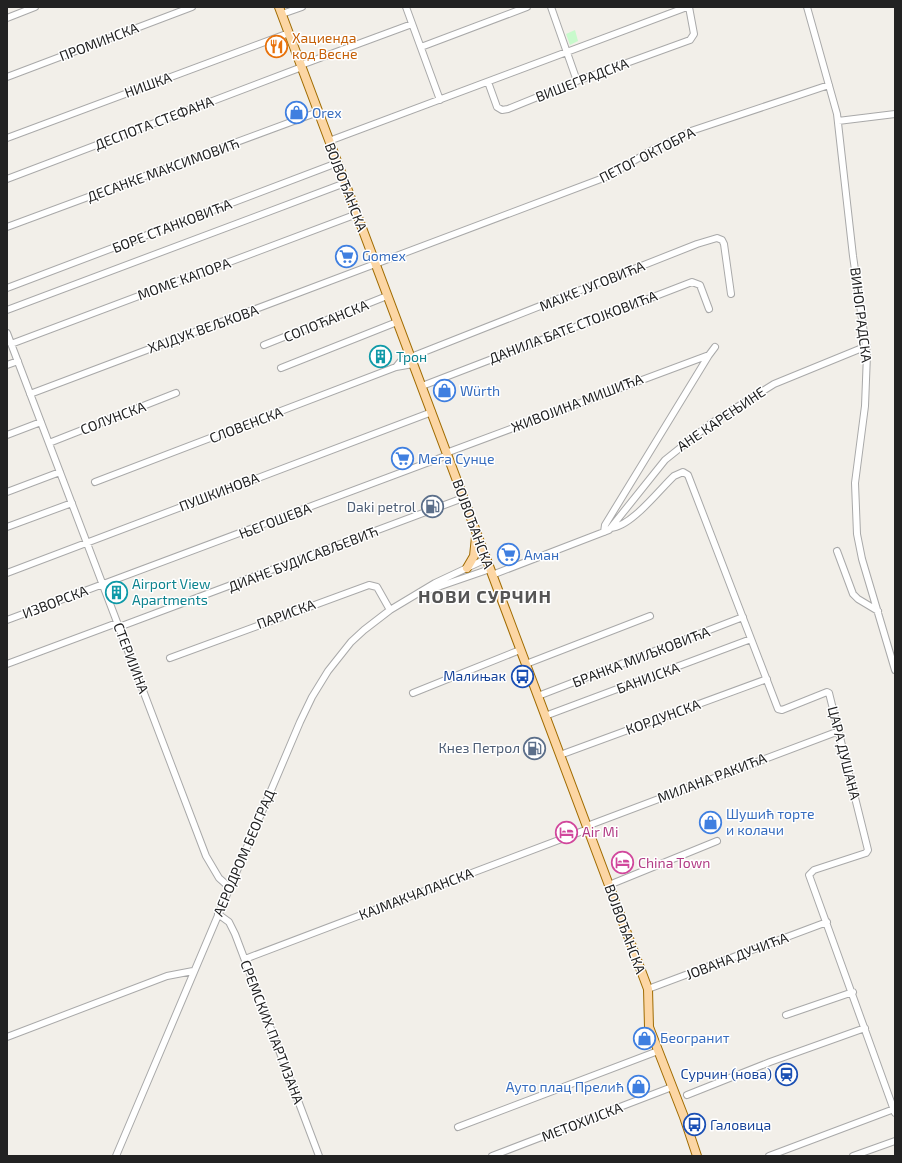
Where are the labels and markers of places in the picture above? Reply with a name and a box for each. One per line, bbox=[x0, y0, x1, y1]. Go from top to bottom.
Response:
place label: Хациенда код Весне bbox=[292, 29, 357, 62]
restaurant icon: Хациенда код Весне bbox=[263, 33, 289, 59]
shop icon: Orex bbox=[284, 100, 310, 126]
place label: Orex bbox=[312, 104, 342, 121]
supermarket icon: Gomex bbox=[333, 243, 359, 269]
place label: Gomex bbox=[362, 247, 407, 264]
building icon: Трон bbox=[367, 344, 393, 370]
place label: Трон bbox=[396, 348, 427, 365]
shop icon: Würth bbox=[431, 378, 457, 404]
place label: Würth bbox=[460, 382, 500, 399]
supermarket icon: Мега Сунце bbox=[390, 446, 416, 472]
place label: Мега Сунце bbox=[418, 450, 494, 467]
fuel station icon: Daki petrol bbox=[419, 494, 445, 520]
place label: Daki petrol bbox=[347, 498, 417, 515]
supermarket icon: Аман bbox=[496, 542, 522, 568]
place label: Аман bbox=[524, 546, 559, 563]
place label: Airport View Apartments bbox=[132, 575, 211, 608]
building icon: Airport View Apartments bbox=[104, 579, 130, 605]
bus stop icon: Малињак bbox=[509, 663, 535, 689]
place label: Малињак bbox=[443, 667, 506, 684]
fuel station icon: Кнез Петрол bbox=[522, 735, 548, 761]
place label: Кнез Петрол bbox=[438, 739, 520, 756]
place label: Шушић торте и колачи bbox=[726, 805, 814, 838]
shop icon: Шушић торте и колачи bbox=[698, 809, 724, 835]
hotel icon: Air Mi bbox=[554, 819, 580, 845]
place label: Air Mi bbox=[582, 823, 618, 840]
hotel icon: China Town bbox=[609, 850, 635, 876]
place label: China Town bbox=[638, 854, 710, 871]
shop icon: Београнит bbox=[631, 1025, 657, 1051]
place label: Београнит bbox=[660, 1029, 730, 1046]
station icon: Сурчин (нова) bbox=[774, 1061, 800, 1087]
place label: Сурчин (нова) bbox=[681, 1065, 772, 1082]
shop icon: Ауто плац Прелић bbox=[626, 1074, 652, 1100]
place label: Ауто плац Прелић bbox=[506, 1078, 624, 1095]
bus stop icon: Галовица bbox=[681, 1112, 707, 1138]
place label: Галовица bbox=[710, 1116, 771, 1133]

